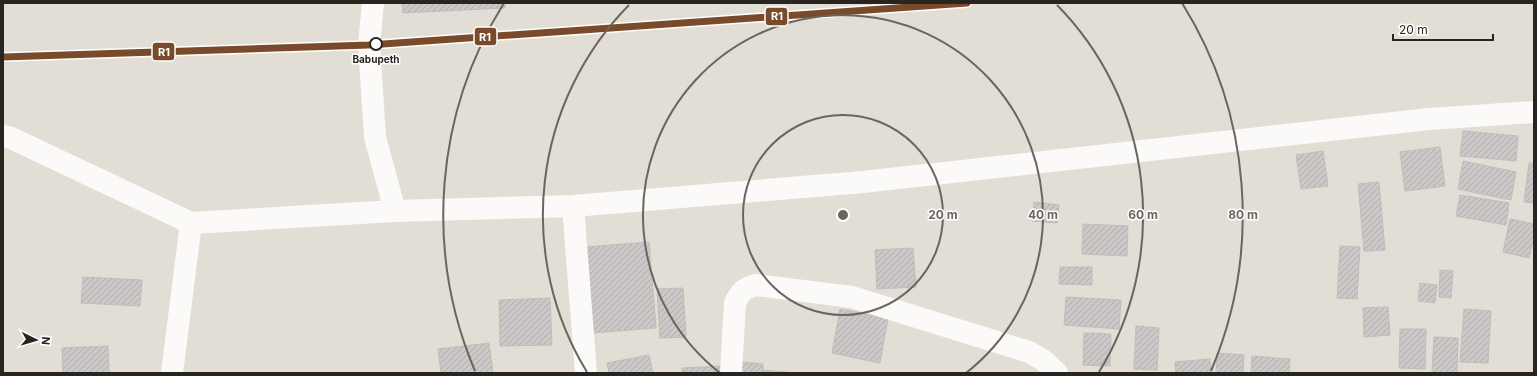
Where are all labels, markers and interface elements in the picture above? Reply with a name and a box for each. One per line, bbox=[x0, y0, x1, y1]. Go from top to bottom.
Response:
line badge: R1 bbox=[765, 7, 788, 26]
text: R1 bbox=[771, 9, 783, 23]
scale bar bbox=[1393, 16, 1493, 42]
text: 20 m bbox=[1399, 22, 1428, 37]
line badge: R1 bbox=[474, 27, 497, 46]
text: R1 bbox=[479, 30, 491, 44]
marker: Babupeth bbox=[369, 37, 383, 51]
line badge: R1 bbox=[152, 42, 175, 61]
text: R1 bbox=[158, 45, 170, 59]
place label: Babupeth bbox=[352, 53, 400, 65]
text: 20 m bbox=[928, 207, 958, 222]
text: 40 m bbox=[1028, 207, 1058, 222]
text: 60 m bbox=[1128, 207, 1158, 222]
text: 80 m bbox=[1228, 207, 1258, 222]
centre of rings bbox=[836, 208, 850, 222]
north arrow bbox=[16, 320, 56, 360]
text: N bbox=[39, 336, 53, 346]

